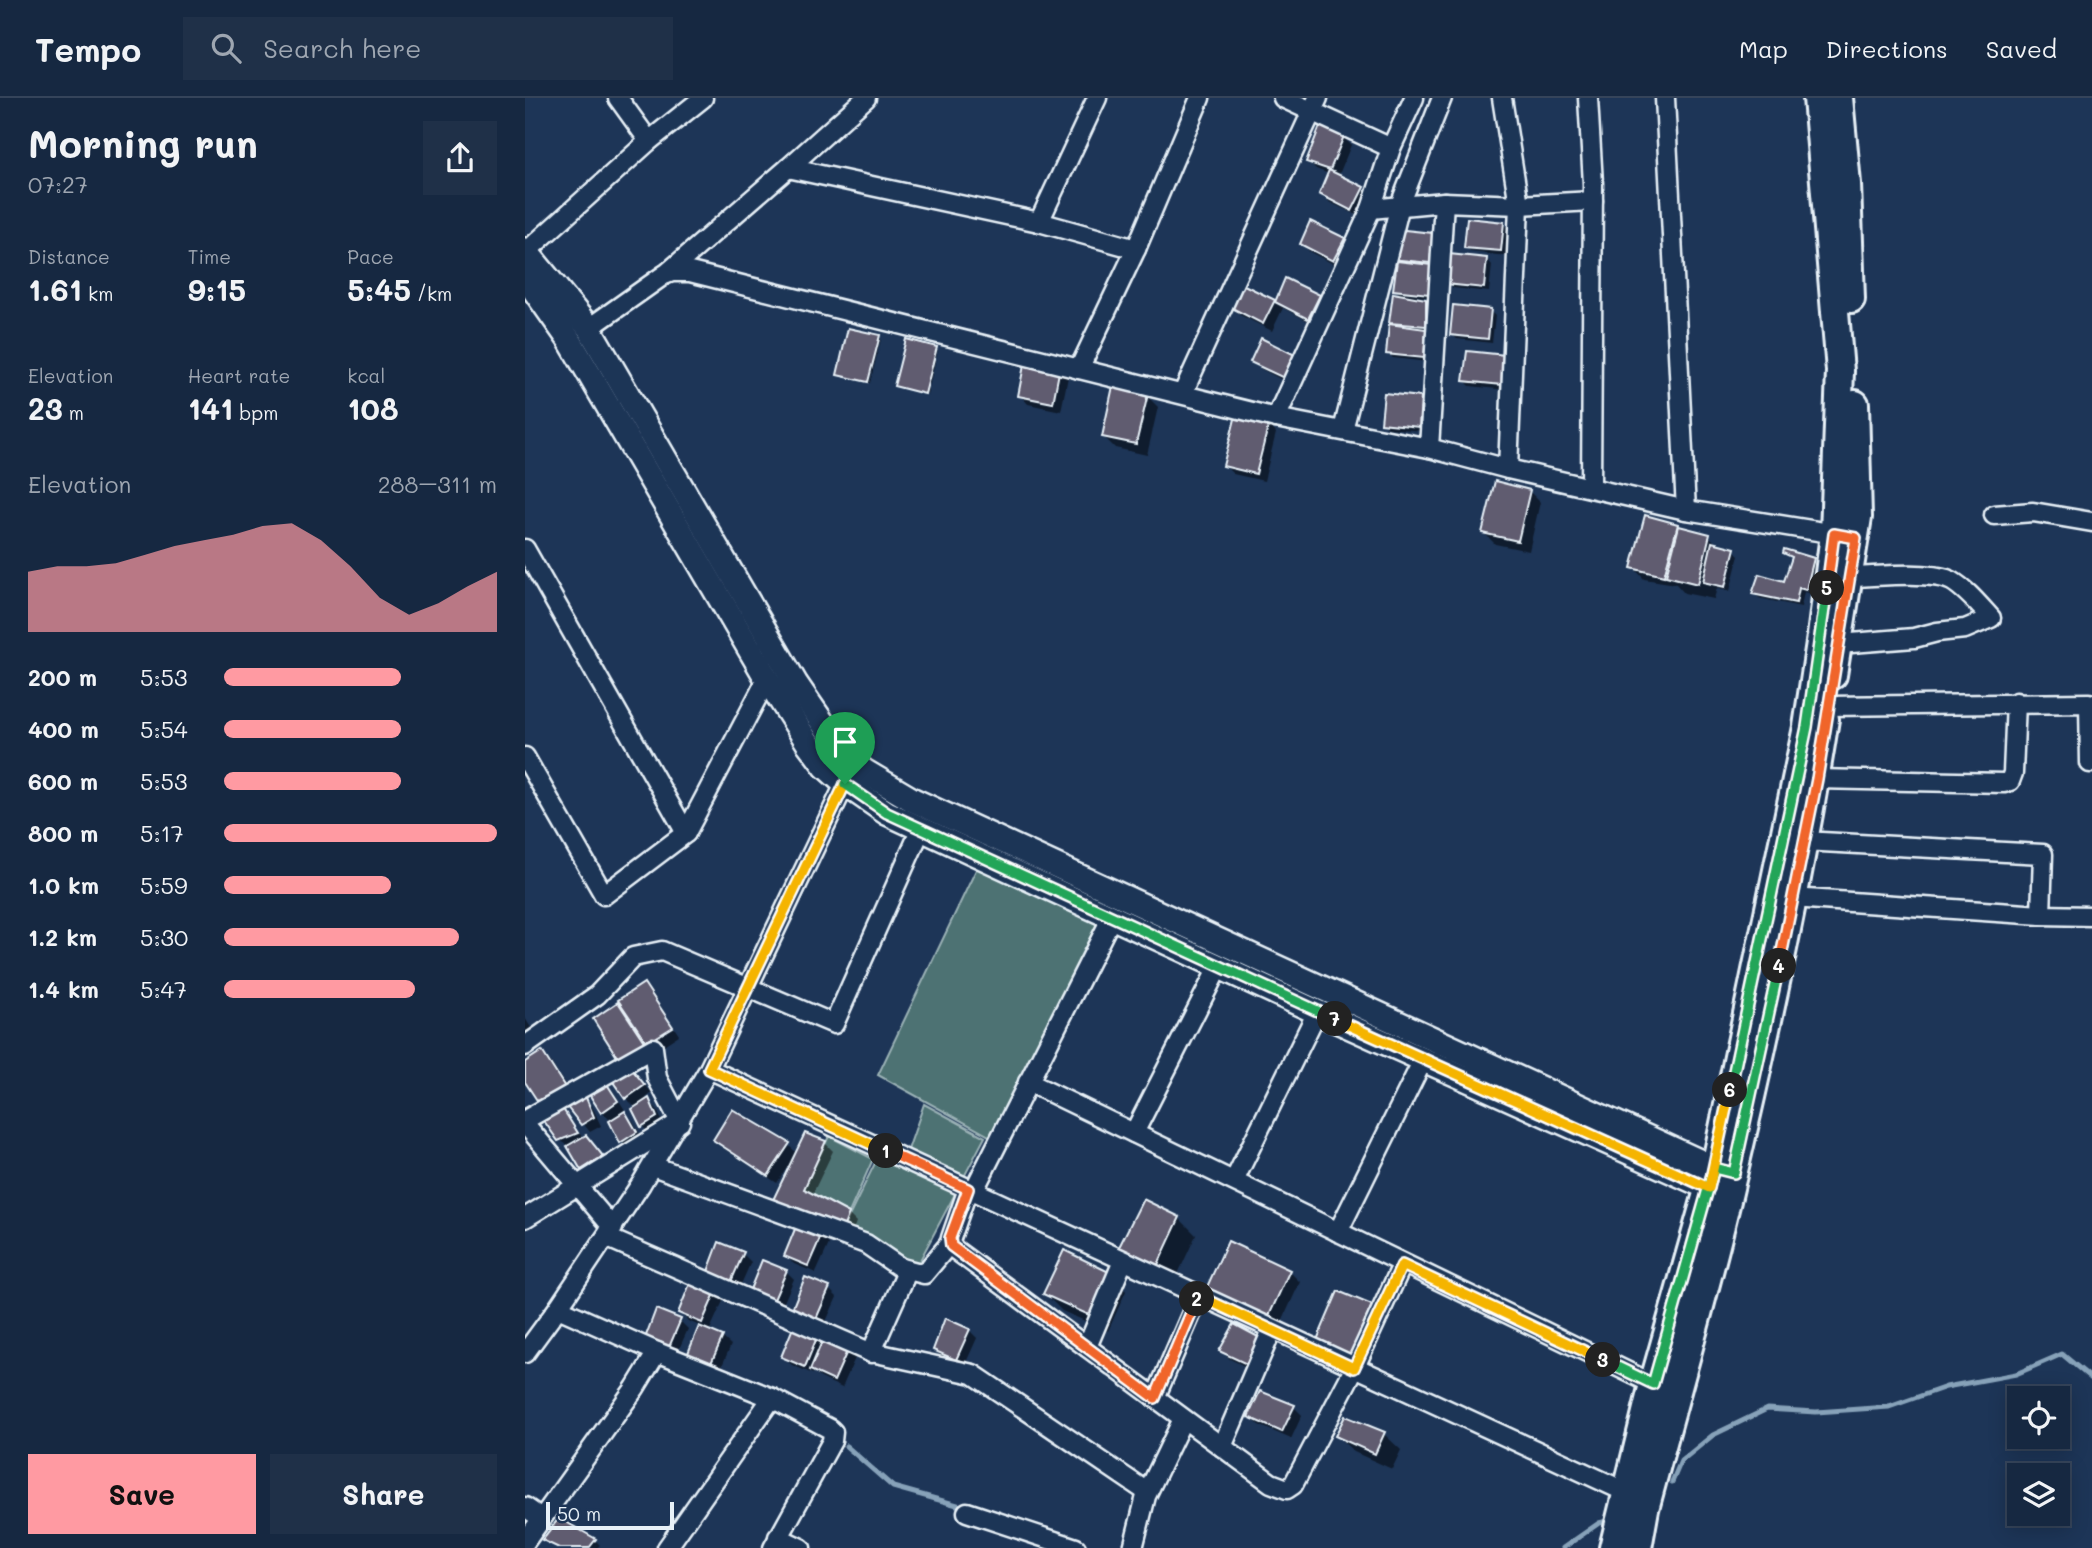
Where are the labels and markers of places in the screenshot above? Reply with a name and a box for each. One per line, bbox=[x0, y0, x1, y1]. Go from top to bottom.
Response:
pin: 5 bbox=[1809, 570, 1845, 606]
pin bbox=[815, 712, 875, 784]
pin: 4 bbox=[1761, 948, 1797, 984]
pin: 7 bbox=[1317, 1002, 1353, 1037]
pin: 6 bbox=[1713, 1072, 1747, 1108]
pin: 1 bbox=[869, 1134, 903, 1168]
pin: 2 bbox=[1179, 1282, 1215, 1316]
pin: 3 bbox=[1585, 1342, 1621, 1378]

